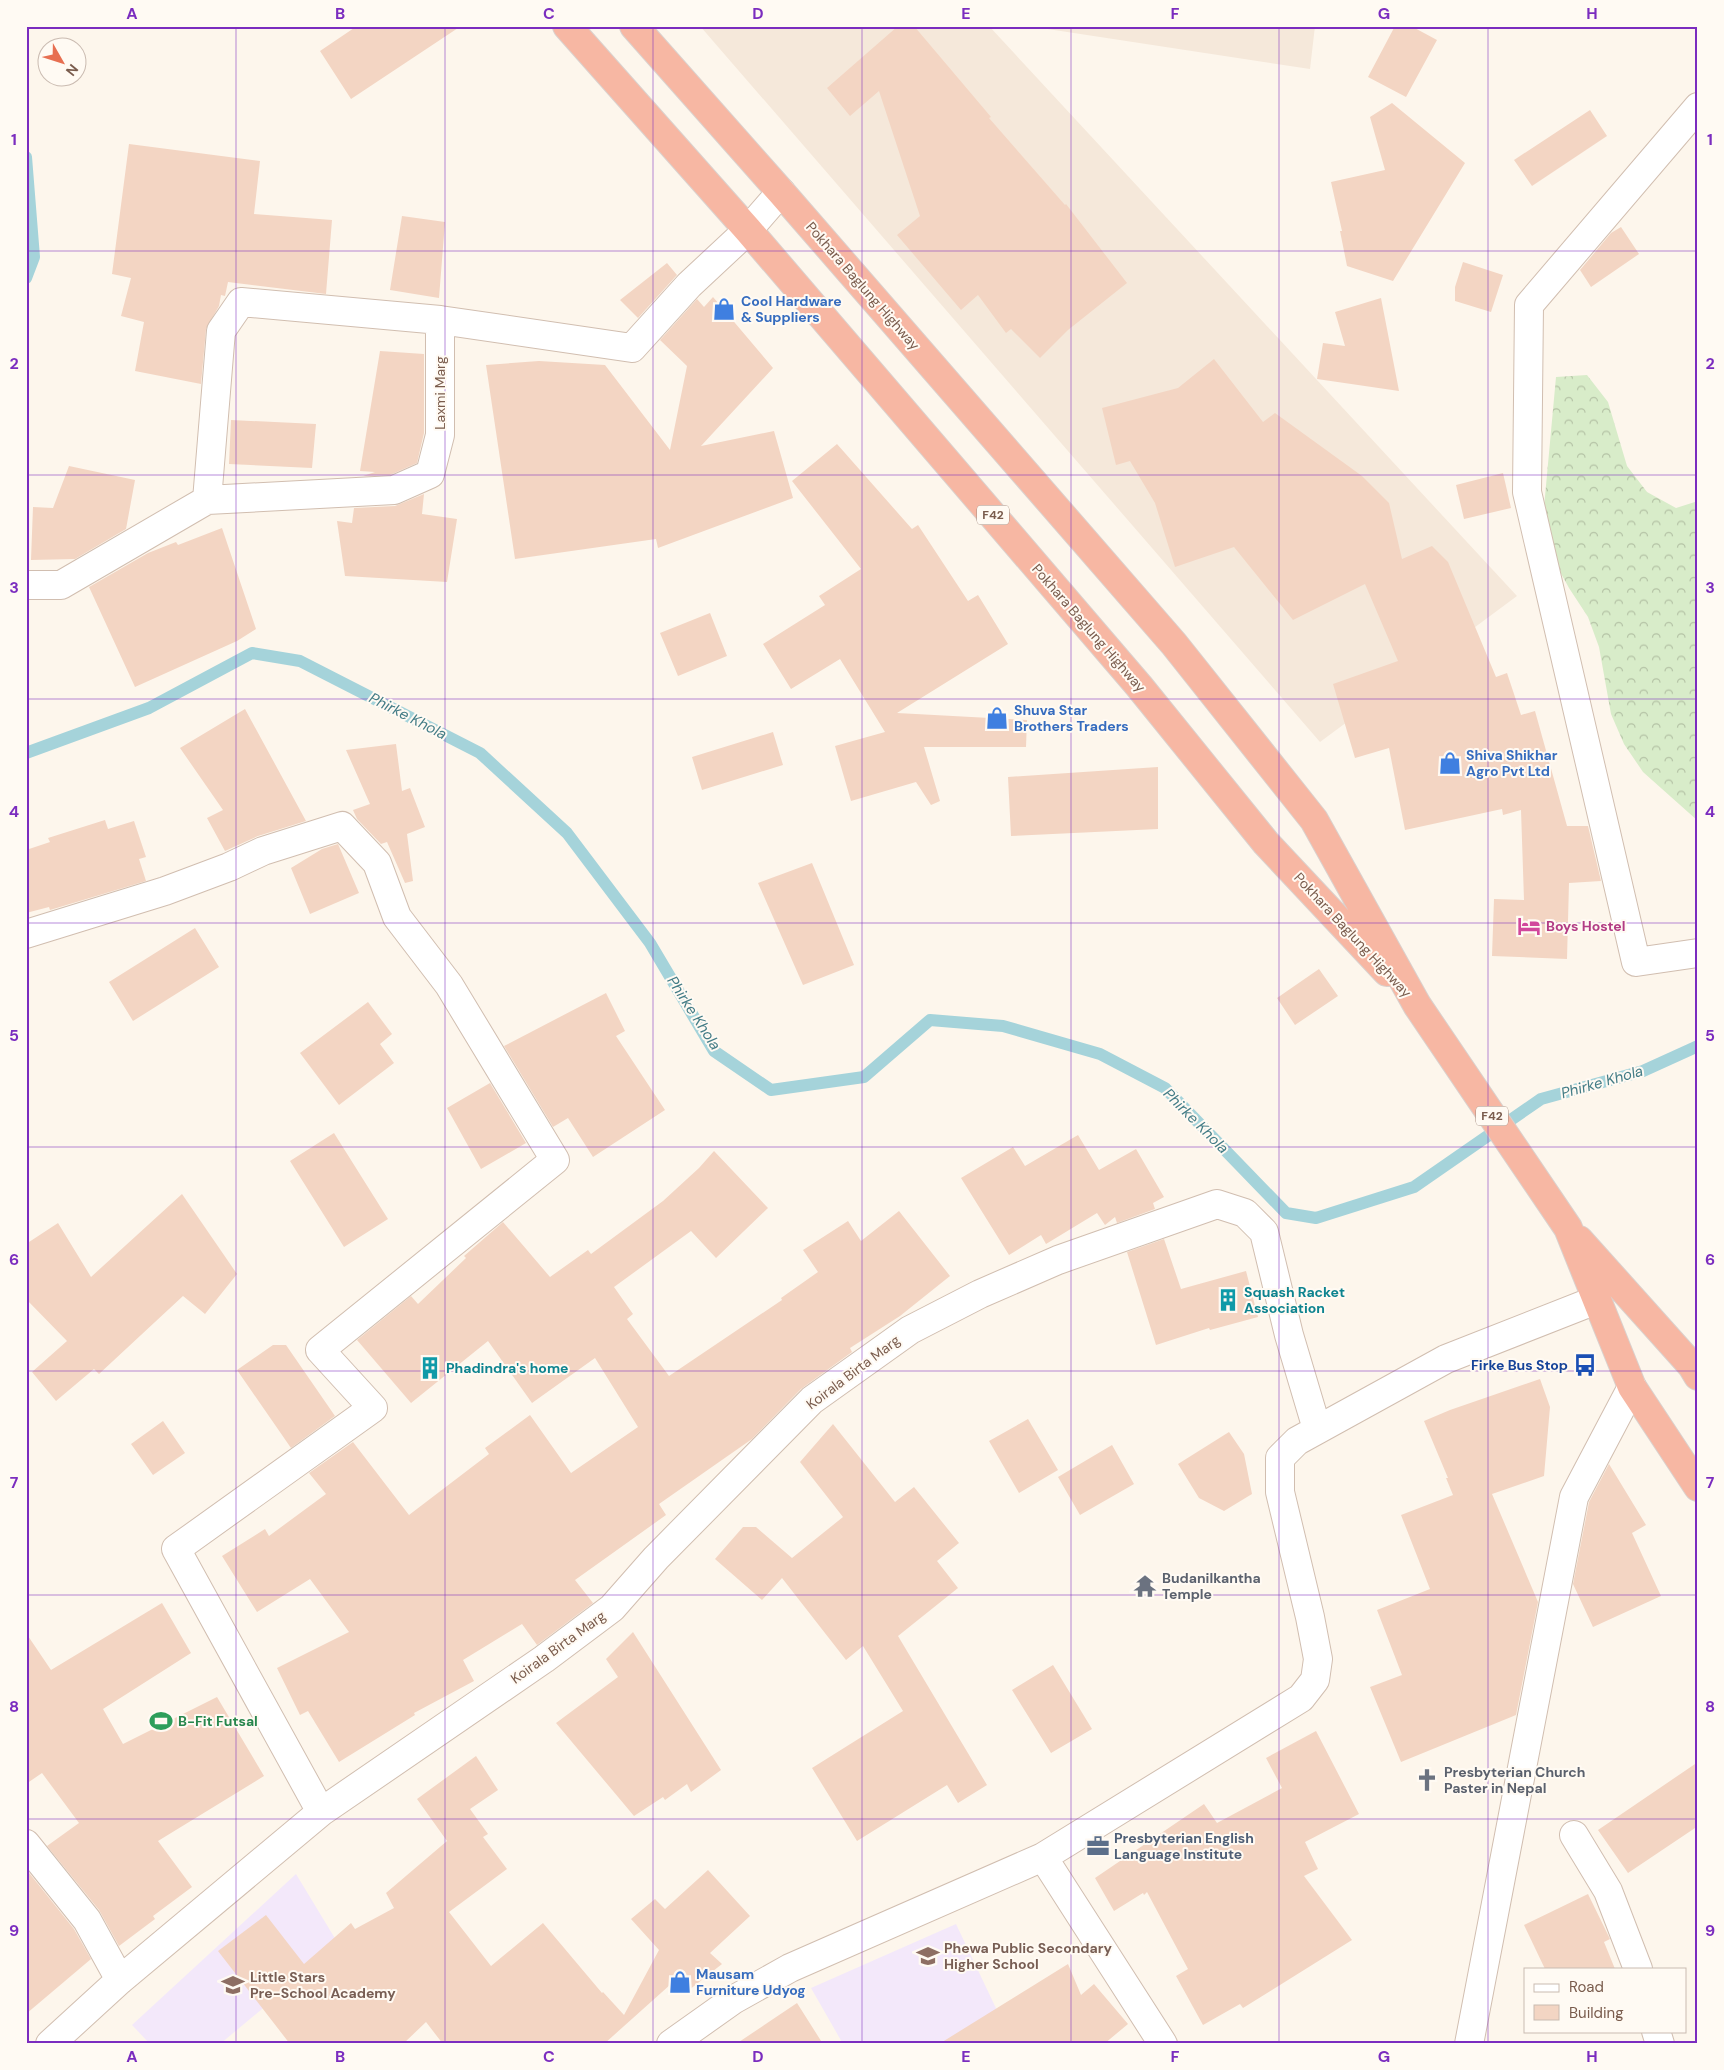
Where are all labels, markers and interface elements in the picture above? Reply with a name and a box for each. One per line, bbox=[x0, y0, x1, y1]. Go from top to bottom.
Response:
text: A bbox=[126, 3, 138, 24]
text: B bbox=[335, 3, 345, 24]
text: C bbox=[543, 3, 555, 24]
text: D bbox=[752, 3, 764, 24]
text: E bbox=[961, 3, 971, 24]
text: F bbox=[1171, 3, 1180, 24]
text: G bbox=[1378, 3, 1390, 24]
text: H bbox=[1586, 3, 1598, 24]
north arrow bbox=[38, 38, 88, 88]
text: N bbox=[62, 61, 82, 80]
text: 1 bbox=[11, 129, 17, 150]
text: 1 bbox=[1707, 129, 1713, 150]
street label: Pokhara Baglung Highway bbox=[802, 218, 924, 354]
place label: Cool Hardware & Suppliers bbox=[741, 292, 842, 326]
shop icon: Cool Hardware & Suppliers bbox=[711, 296, 737, 322]
text: 2 bbox=[9, 353, 19, 374]
text: 2 bbox=[1705, 353, 1715, 374]
street label: Laxmi Marg bbox=[431, 356, 449, 430]
road number: F42 bbox=[977, 506, 1009, 524]
street label: Pokhara Baglung Highway bbox=[1028, 560, 1150, 696]
text: 3 bbox=[9, 577, 19, 598]
text: 3 bbox=[1705, 577, 1715, 598]
water label: Phirke Khola bbox=[366, 688, 450, 744]
place label: Shuva Star Brothers Traders bbox=[1014, 701, 1129, 735]
shop icon: Shuva Star Brothers Traders bbox=[984, 705, 1010, 731]
place label: Shiva Shikhar Agro Pvt Ltd bbox=[1466, 746, 1558, 780]
shop icon: Shiva Shikhar Agro Pvt Ltd bbox=[1437, 750, 1463, 776]
text: 4 bbox=[9, 801, 19, 822]
text: 4 bbox=[1705, 801, 1715, 822]
street label: Pokhara Baglung Highway bbox=[1290, 869, 1416, 1001]
hotel icon: Boys Hostel bbox=[1516, 913, 1542, 939]
place label: Boys Hostel bbox=[1546, 917, 1626, 935]
water label: Phirke Khola bbox=[663, 972, 725, 1054]
text: 5 bbox=[9, 1025, 19, 1046]
text: 5 bbox=[1705, 1025, 1715, 1046]
water label: Phirke Khola bbox=[1559, 1061, 1645, 1103]
water label: Phirke Khola bbox=[1159, 1084, 1233, 1158]
road number: F42 bbox=[1476, 1106, 1508, 1126]
text: 6 bbox=[9, 1249, 19, 1270]
text: 6 bbox=[1705, 1249, 1715, 1270]
place label: Squash Racket Association bbox=[1244, 1283, 1345, 1317]
building icon: Squash Racket Association bbox=[1215, 1287, 1241, 1313]
street label: Koirala Birta Marg bbox=[803, 1331, 904, 1413]
bus stop icon: Firke Bus Stop bbox=[1572, 1352, 1598, 1378]
building icon: Phadindra's home bbox=[417, 1355, 443, 1381]
place label: Firke Bus Stop bbox=[1471, 1356, 1568, 1374]
place label: Phadindra's home bbox=[446, 1359, 569, 1377]
text: 7 bbox=[10, 1472, 19, 1493]
text: 7 bbox=[1706, 1472, 1715, 1493]
place label: Budanilkantha Temple bbox=[1162, 1569, 1261, 1603]
temple icon: Budanilkantha Temple bbox=[1132, 1573, 1158, 1599]
street label: Koirala Birta Marg bbox=[507, 1607, 609, 1687]
text: 8 bbox=[9, 1696, 19, 1717]
text: 8 bbox=[1705, 1696, 1715, 1717]
sports icon: B-Fit Futsal bbox=[148, 1708, 174, 1734]
place label: B-Fit Futsal bbox=[178, 1712, 258, 1730]
place label: Presbyterian Church Paster in Nepal bbox=[1444, 1763, 1585, 1797]
church icon: Presbyterian Church Paster in Nepal bbox=[1414, 1767, 1440, 1793]
place label: Presbyterian English Language Institute bbox=[1114, 1829, 1254, 1863]
office icon: Presbyterian English Language Institute bbox=[1085, 1833, 1111, 1859]
text: 9 bbox=[9, 1920, 19, 1941]
text: 9 bbox=[1705, 1920, 1715, 1941]
place label: Phewa Public Secondary Higher School bbox=[944, 1939, 1112, 1973]
school or university icon: Phewa Public Secondary Higher School bbox=[915, 1943, 941, 1969]
place label: Mausam Furniture Udyog bbox=[696, 1965, 806, 1999]
place label: Little Stars Pre-School Academy bbox=[250, 1968, 396, 2002]
legend bbox=[1524, 1968, 1686, 2032]
shop icon: Mausam Furniture Udyog bbox=[667, 1969, 693, 1995]
school or university icon: Little Stars Pre-School Academy bbox=[220, 1972, 246, 1998]
text: Road bbox=[1569, 1977, 1604, 1997]
text: Building bbox=[1569, 2003, 1624, 2023]
text: A bbox=[126, 2046, 138, 2067]
text: B bbox=[335, 2046, 345, 2067]
text: C bbox=[543, 2046, 555, 2067]
text: D bbox=[752, 2046, 764, 2067]
text: E bbox=[961, 2046, 971, 2067]
text: F bbox=[1171, 2046, 1180, 2067]
text: G bbox=[1378, 2046, 1390, 2067]
text: H bbox=[1586, 2046, 1598, 2067]

